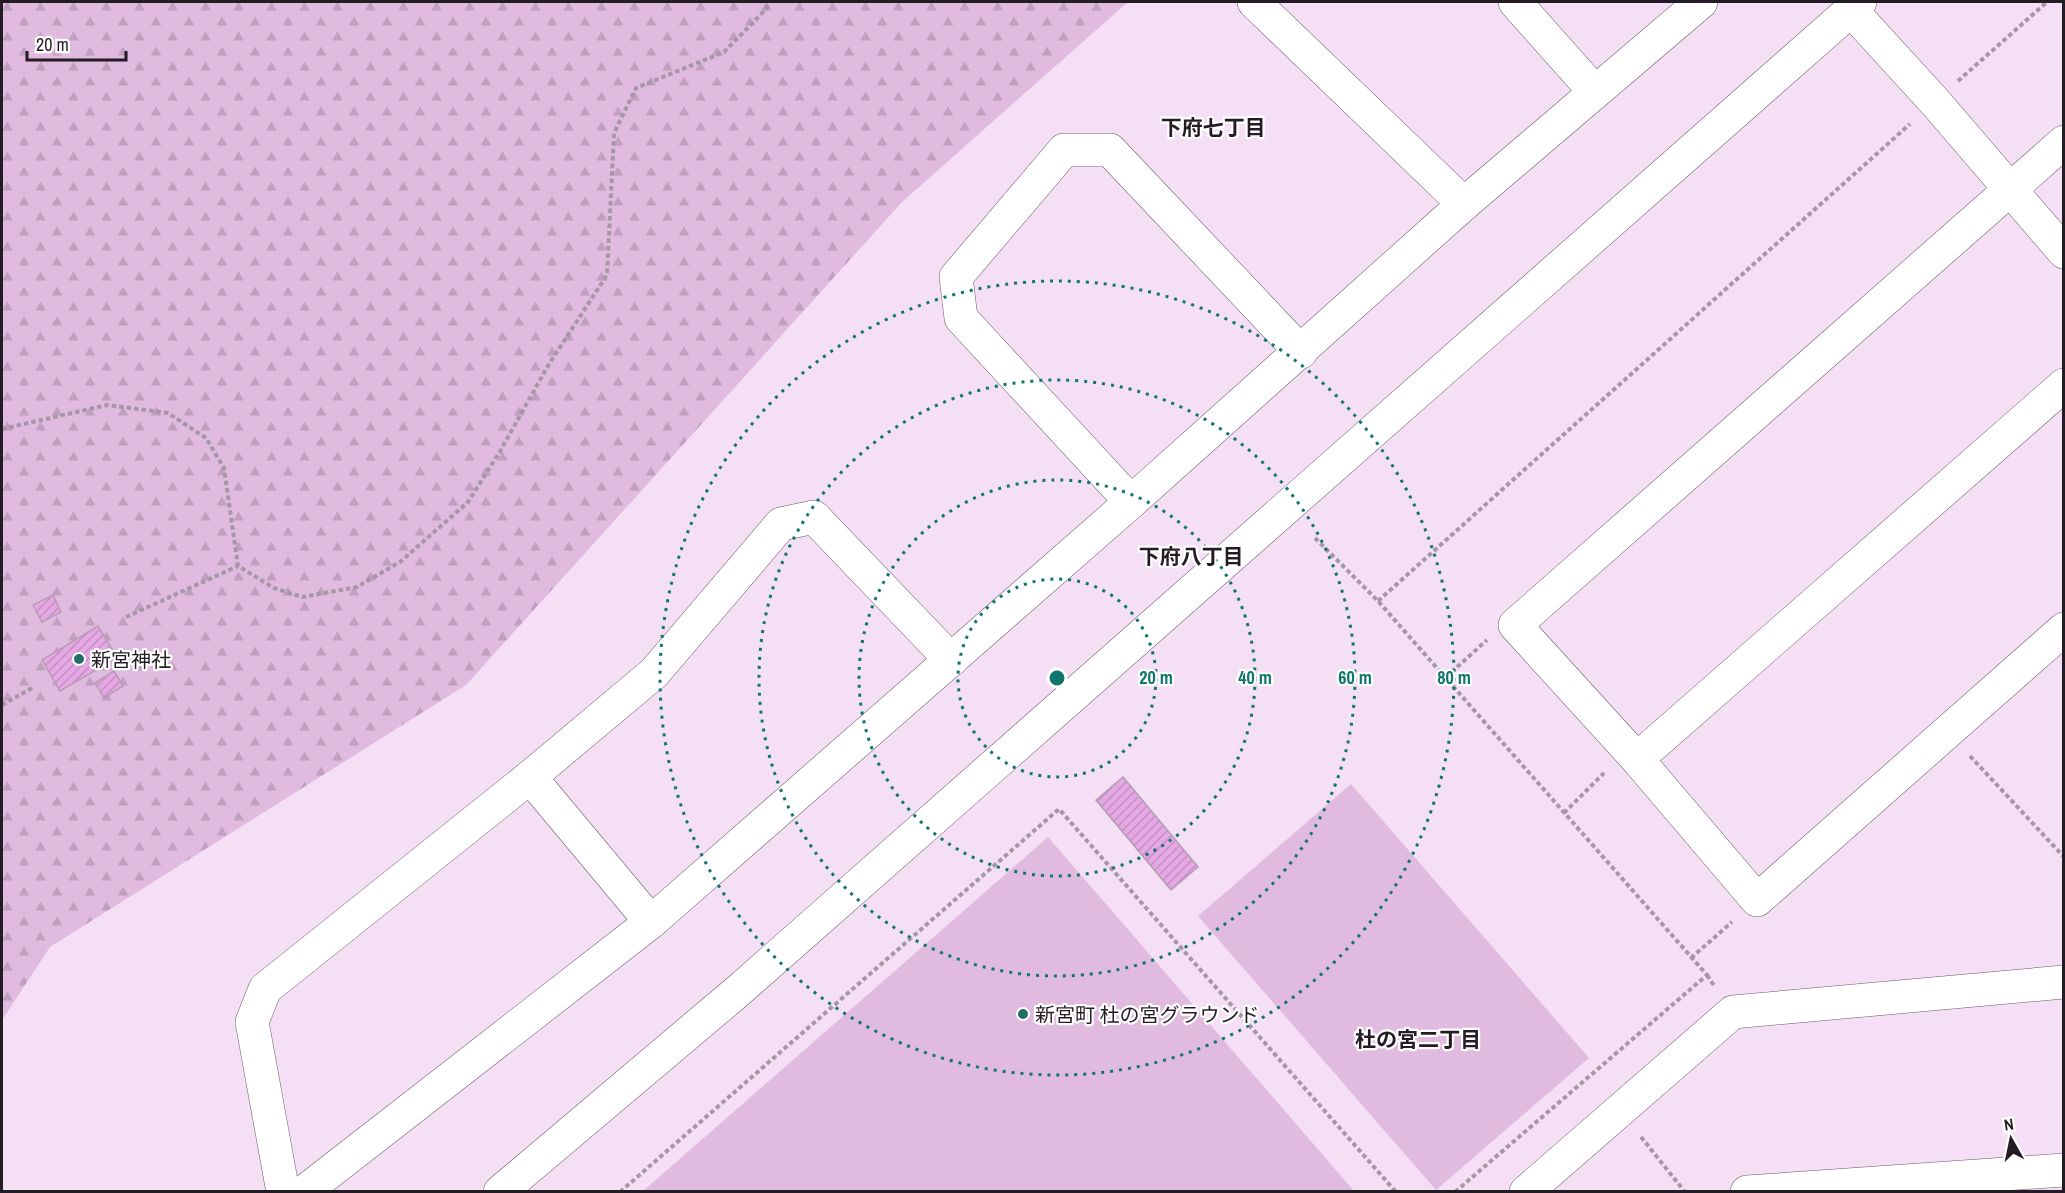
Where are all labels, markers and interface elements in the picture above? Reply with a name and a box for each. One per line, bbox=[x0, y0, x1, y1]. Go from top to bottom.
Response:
scale bar bbox=[27, 24, 126, 62]
text: 20 m bbox=[36, 32, 69, 57]
district label: 下府七丁目 bbox=[1161, 113, 1266, 142]
district label: 下府八丁目 bbox=[1139, 542, 1244, 571]
place label: 新宮神社 bbox=[91, 646, 171, 673]
marker: 新宮神社 bbox=[72, 652, 86, 666]
text: 20 m bbox=[1139, 665, 1173, 690]
text: 40 m bbox=[1238, 665, 1272, 690]
text: 60 m bbox=[1338, 665, 1372, 690]
text: 80 m bbox=[1437, 665, 1471, 690]
centre of rings bbox=[1047, 668, 1067, 688]
place label: 新宮町 杜の宮グラウンド bbox=[1035, 1001, 1260, 1028]
marker: 新宮町 杜の宮グラウンド bbox=[1016, 1007, 1030, 1021]
district label: 杜の宮二丁目 bbox=[1355, 1025, 1481, 1054]
north arrow bbox=[1981, 1109, 2041, 1169]
text: N bbox=[2002, 1113, 2015, 1136]

